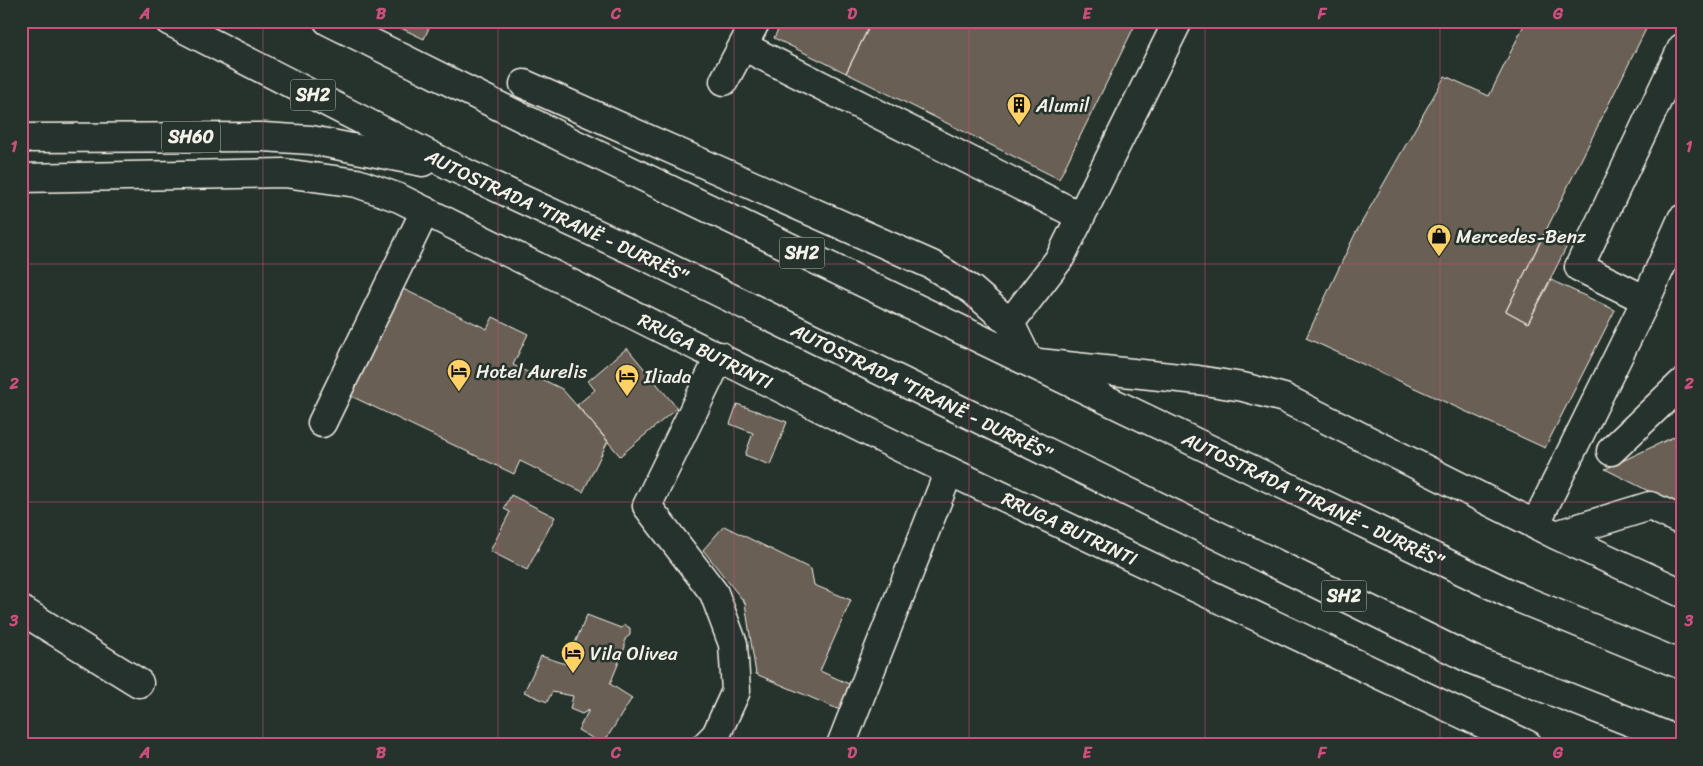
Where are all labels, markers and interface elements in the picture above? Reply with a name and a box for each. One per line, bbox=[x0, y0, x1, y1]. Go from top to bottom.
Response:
text: A bbox=[139, 0, 150, 28]
text: B bbox=[376, 0, 387, 28]
text: C bbox=[610, 0, 622, 28]
text: D bbox=[847, 0, 857, 28]
text: E bbox=[1083, 0, 1093, 28]
text: F bbox=[1317, 0, 1328, 28]
text: G bbox=[1552, 0, 1564, 28]
road number: SH2 bbox=[290, 80, 336, 110]
place label: Alumil bbox=[1035, 89, 1090, 122]
building icon: Alumil bbox=[1006, 92, 1032, 126]
road number: SH60 bbox=[162, 121, 220, 152]
text: 1 bbox=[11, 132, 18, 161]
text: 1 bbox=[1686, 132, 1693, 161]
street label: AUTOSTRADA "TIRANË - DURRËS" bbox=[419, 139, 695, 292]
place label: Mercedes-Benz bbox=[1456, 220, 1587, 253]
shop icon: Mercedes-Benz bbox=[1426, 223, 1452, 257]
road number: SH2 bbox=[780, 238, 824, 268]
street label: RRUGA BUTRINTI bbox=[632, 304, 779, 399]
street label: AUTOSTRADA "TIRANË - DURRËS" bbox=[784, 313, 1059, 470]
place label: Hotel Aurelis bbox=[476, 355, 587, 388]
hotel icon: Hotel Aurelis bbox=[446, 358, 472, 392]
place label: Iliada bbox=[643, 360, 692, 393]
hotel icon: Iliada bbox=[614, 363, 640, 397]
text: 2 bbox=[8, 369, 19, 398]
text: 2 bbox=[1683, 369, 1694, 398]
street label: AUTOSTRADA "TIRANË - DURRËS" bbox=[1175, 422, 1451, 577]
street label: RRUGA BUTRINTI bbox=[996, 482, 1143, 575]
road number: SH2 bbox=[1322, 580, 1366, 612]
text: 3 bbox=[9, 606, 19, 635]
text: 3 bbox=[1684, 606, 1694, 635]
place label: Vila Olivea bbox=[590, 637, 678, 670]
hotel icon: Vila Olivea bbox=[560, 640, 586, 674]
text: A bbox=[139, 738, 150, 766]
text: B bbox=[376, 738, 387, 766]
text: C bbox=[610, 738, 622, 766]
text: D bbox=[847, 738, 857, 766]
text: E bbox=[1083, 738, 1093, 766]
text: F bbox=[1317, 738, 1328, 766]
text: G bbox=[1552, 738, 1564, 766]

